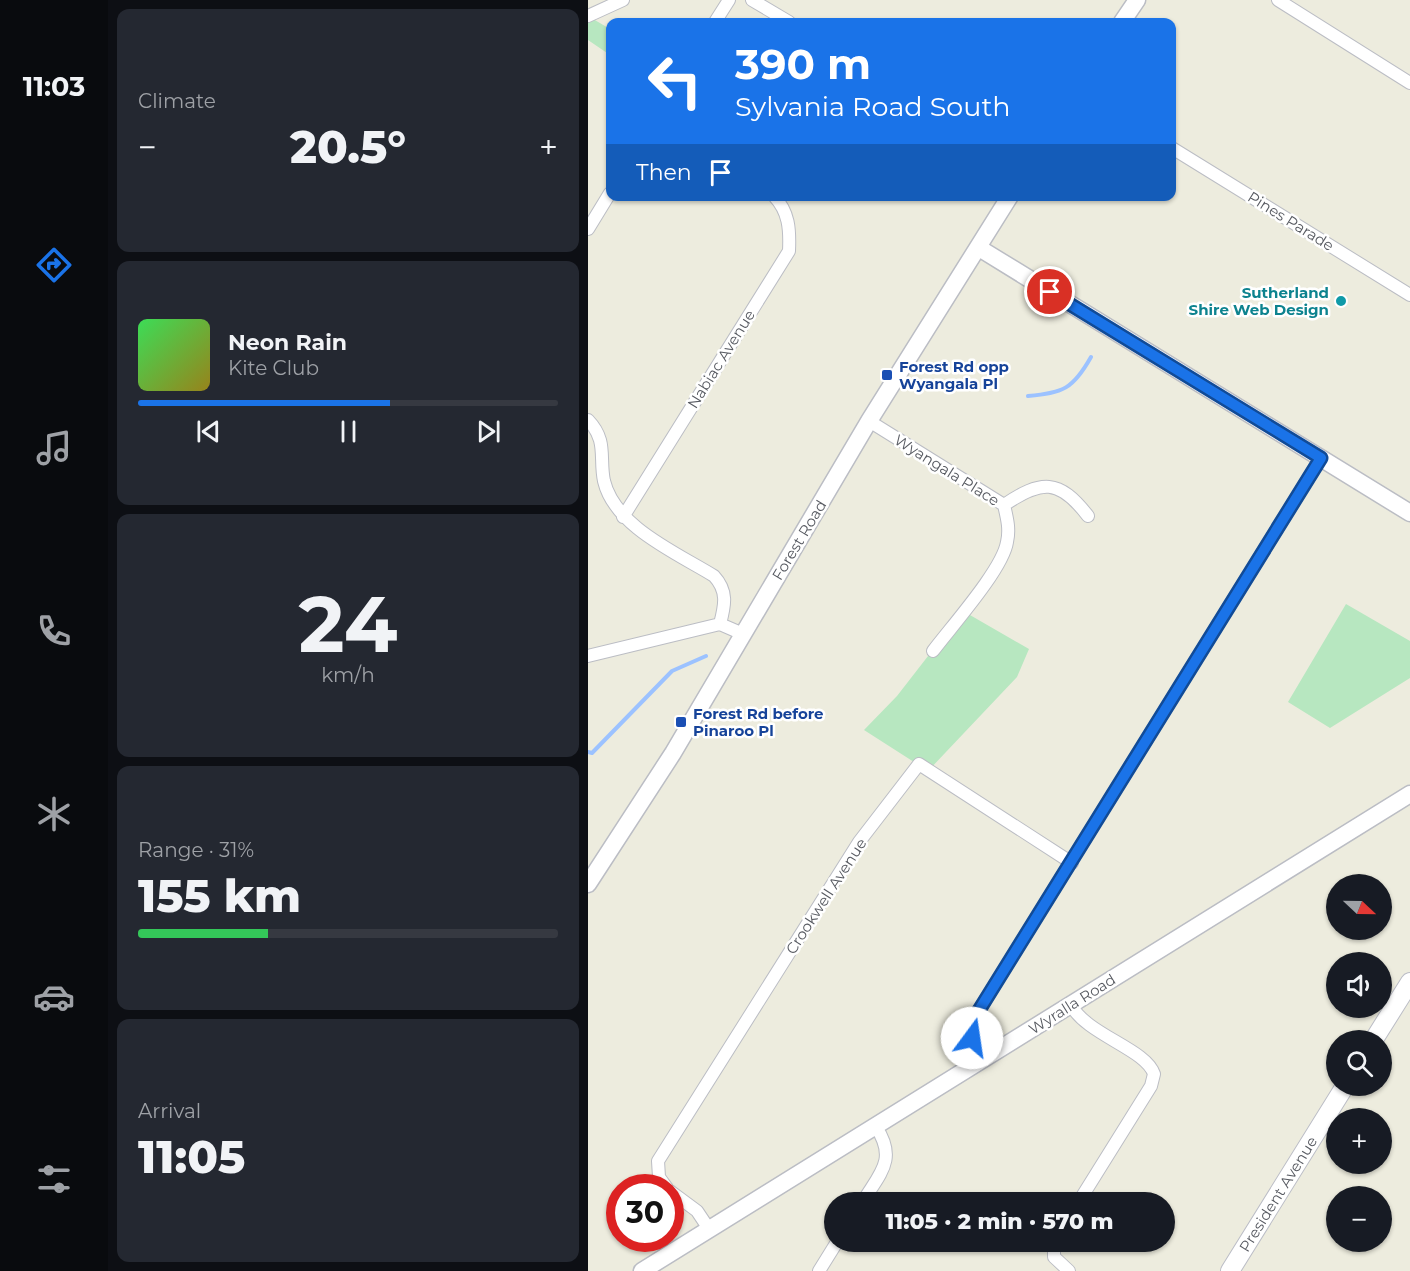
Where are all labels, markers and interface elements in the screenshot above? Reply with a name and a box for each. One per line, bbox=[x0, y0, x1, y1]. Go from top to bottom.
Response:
text: 390 m bbox=[735, 38, 871, 90]
icon: left bbox=[636, 42, 714, 120]
text: 11:03 bbox=[23, 70, 85, 103]
text: Climate bbox=[138, 89, 216, 113]
text: Sylvania Road South bbox=[735, 90, 1011, 123]
text: 20.5° bbox=[290, 119, 406, 174]
text: − bbox=[138, 127, 157, 167]
text: + bbox=[539, 127, 558, 167]
icon: arrive bbox=[704, 156, 737, 189]
text: Then bbox=[636, 159, 692, 186]
street label: Pines Parade bbox=[1244, 187, 1338, 255]
icon: directions bbox=[33, 244, 75, 286]
pin bbox=[1024, 266, 1075, 317]
icon: arrive bbox=[1033, 275, 1066, 308]
place label: Sutherland Shire Web Design bbox=[1189, 283, 1329, 319]
marker: Sutherland Shire Web Design bbox=[1334, 294, 1348, 308]
street label: Nabiac Avenue bbox=[683, 306, 759, 412]
text: Neon Rain bbox=[228, 329, 347, 356]
text: Kite Club bbox=[228, 356, 319, 380]
place label: Forest Rd opp Wyangala Pl bbox=[899, 357, 1009, 393]
marker: Forest Rd opp Wyangala Pl bbox=[880, 368, 894, 382]
icon: previous bbox=[192, 415, 225, 448]
icon: pause bbox=[332, 415, 365, 448]
icon: next bbox=[472, 415, 505, 448]
icon: music bbox=[33, 427, 75, 469]
street label: Wyangala Place bbox=[891, 430, 1003, 510]
street label: Forest Road bbox=[768, 497, 830, 583]
text: 24 bbox=[299, 576, 397, 672]
icon: phone bbox=[33, 610, 75, 652]
text: km/h bbox=[321, 663, 375, 687]
place label: Forest Rd before Pinaroo Pl bbox=[693, 704, 824, 740]
marker: Forest Rd before Pinaroo Pl bbox=[674, 715, 688, 729]
icon: climate bbox=[33, 793, 75, 835]
street label: Crookwell Avenue bbox=[781, 834, 871, 958]
text: Range · 31% bbox=[138, 838, 254, 862]
text: 155 km bbox=[138, 868, 301, 923]
north arrow bbox=[1326, 874, 1392, 940]
map controls bbox=[1326, 874, 1392, 1252]
button: sound bbox=[1326, 952, 1392, 1018]
street label: Wyralla Road bbox=[1025, 970, 1119, 1038]
icon: car bbox=[33, 976, 75, 1018]
position arrow bbox=[940, 1006, 1004, 1070]
button: search bbox=[1326, 1030, 1392, 1096]
text: Arrival bbox=[138, 1099, 201, 1123]
button: + bbox=[1326, 1108, 1392, 1174]
text: 11:05 bbox=[138, 1129, 245, 1184]
street label: President Avenue bbox=[1235, 1133, 1321, 1255]
icon: filters bbox=[33, 1158, 75, 1200]
speed limit sign: 30 bbox=[606, 1174, 684, 1252]
button: − bbox=[1326, 1186, 1392, 1252]
text: 11:05 · 2 min · 570 m bbox=[885, 1208, 1114, 1235]

